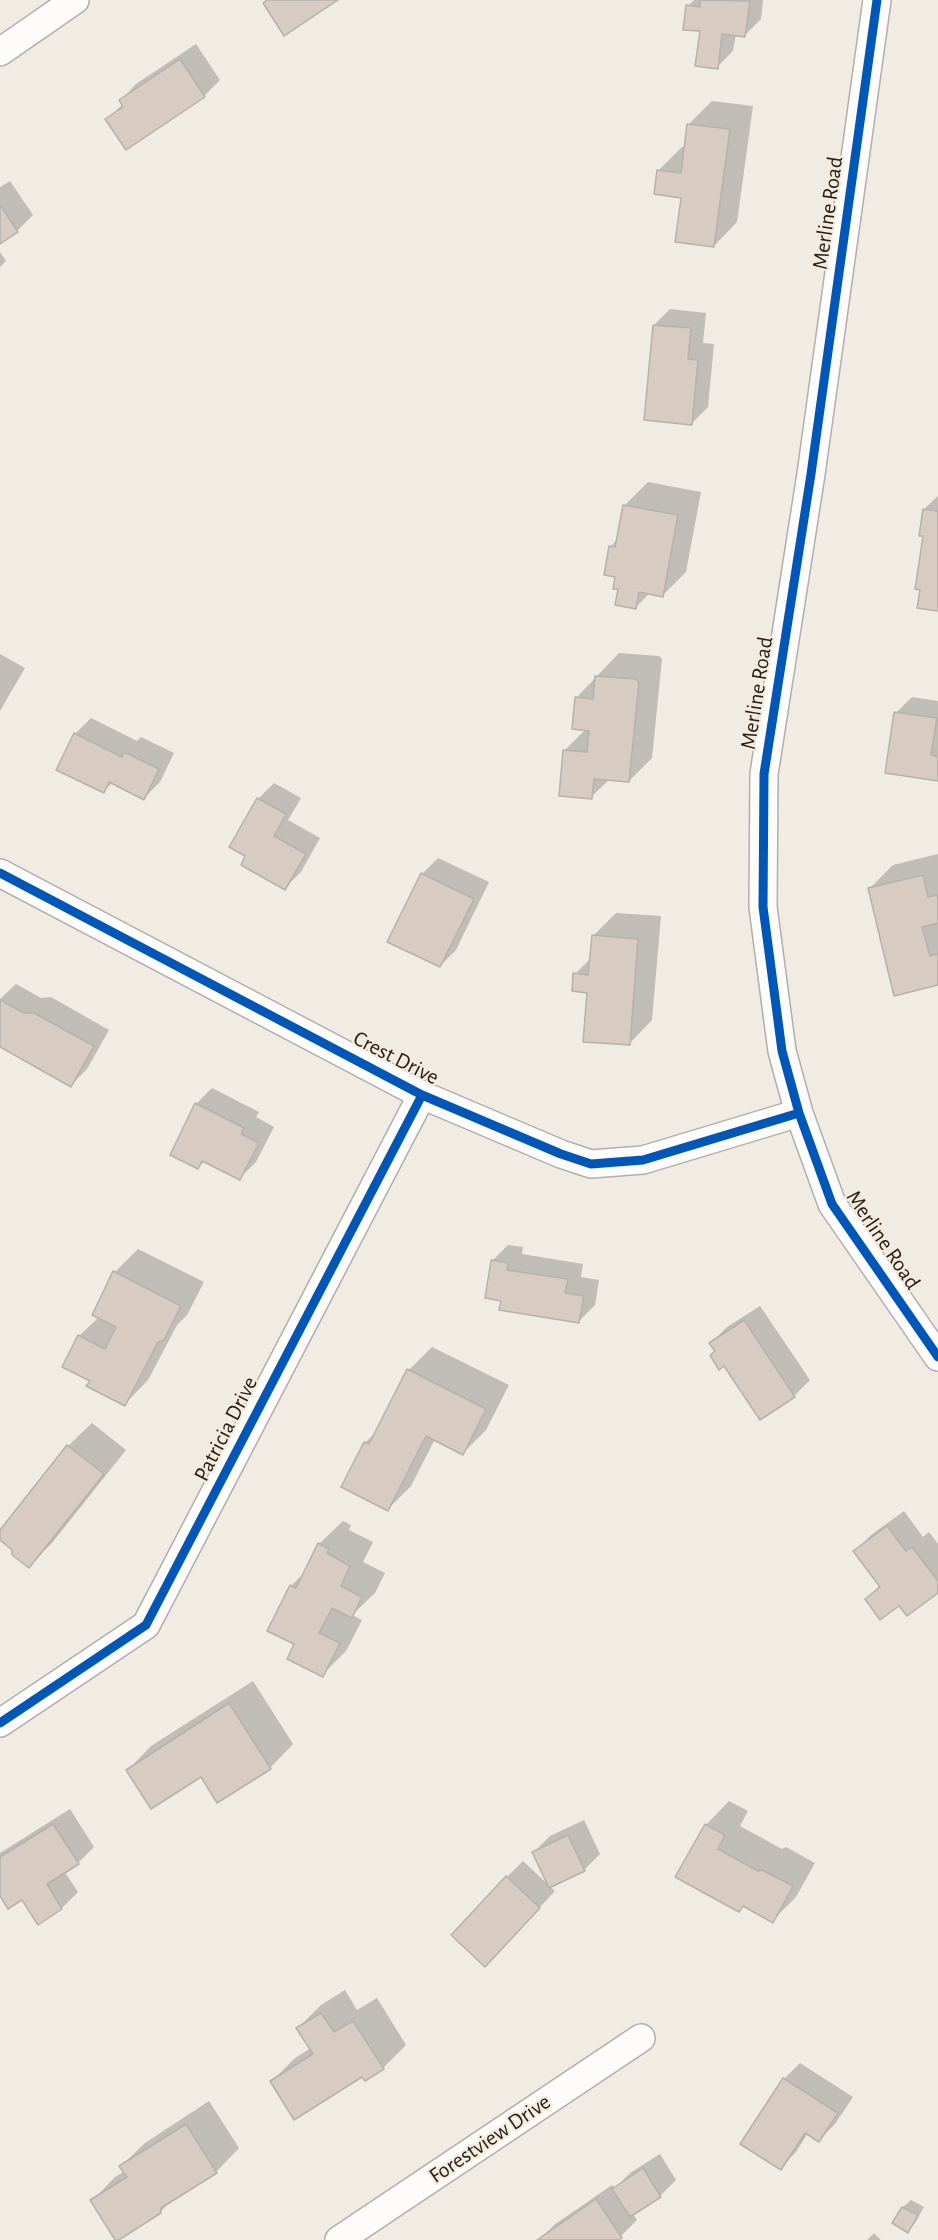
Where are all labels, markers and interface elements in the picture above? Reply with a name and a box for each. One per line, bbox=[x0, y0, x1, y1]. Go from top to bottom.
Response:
street label: Merline Road bbox=[807, 155, 849, 271]
street label: Merline Road bbox=[735, 635, 779, 751]
street label: Crest Drive bbox=[349, 1025, 443, 1091]
street label: Merline Road bbox=[840, 1185, 926, 1295]
street label: Patricia Drive bbox=[188, 1372, 264, 1486]
street label: Forestview Drive bbox=[424, 2089, 556, 2189]

